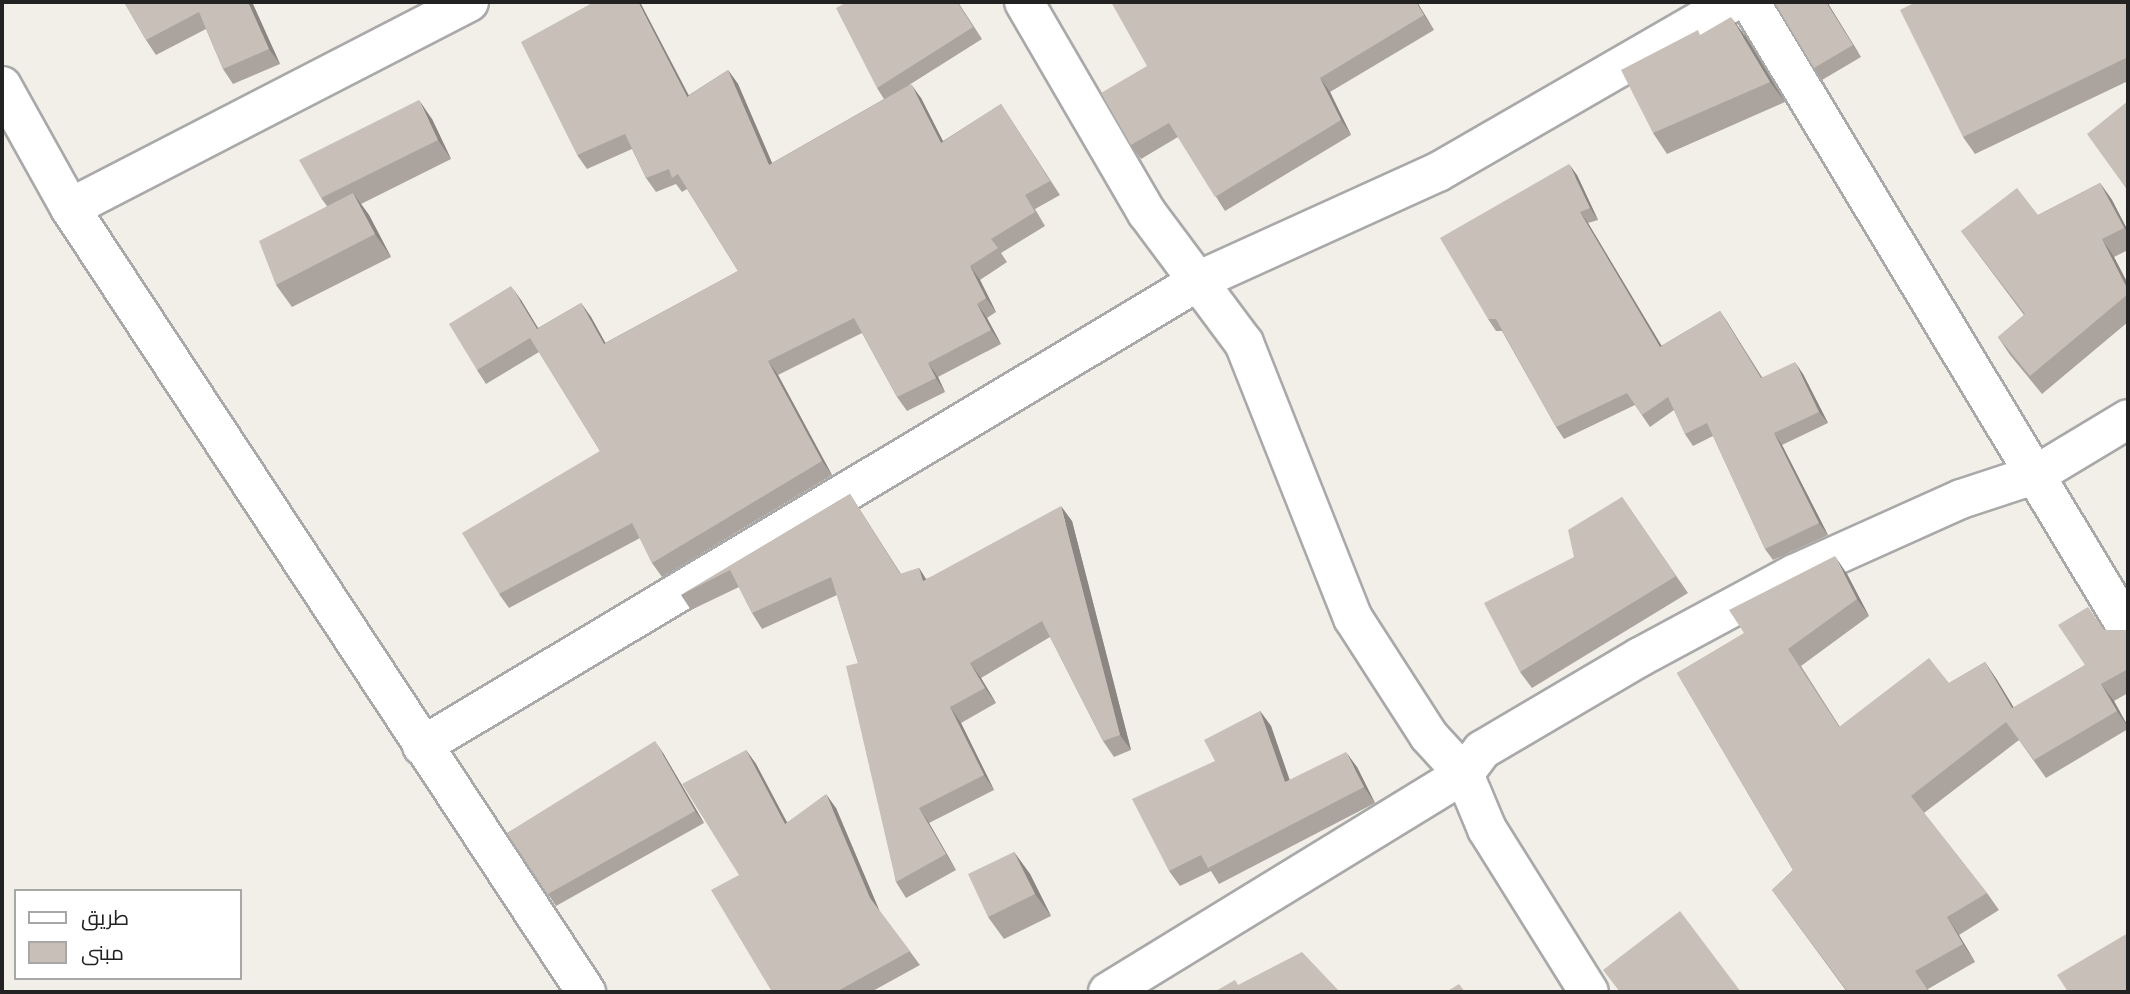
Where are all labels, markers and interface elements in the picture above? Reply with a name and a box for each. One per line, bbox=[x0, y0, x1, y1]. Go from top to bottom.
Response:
legend bbox=[14, 889, 242, 980]
text: طريق bbox=[81, 903, 129, 932]
text: مبنى bbox=[81, 938, 124, 967]

